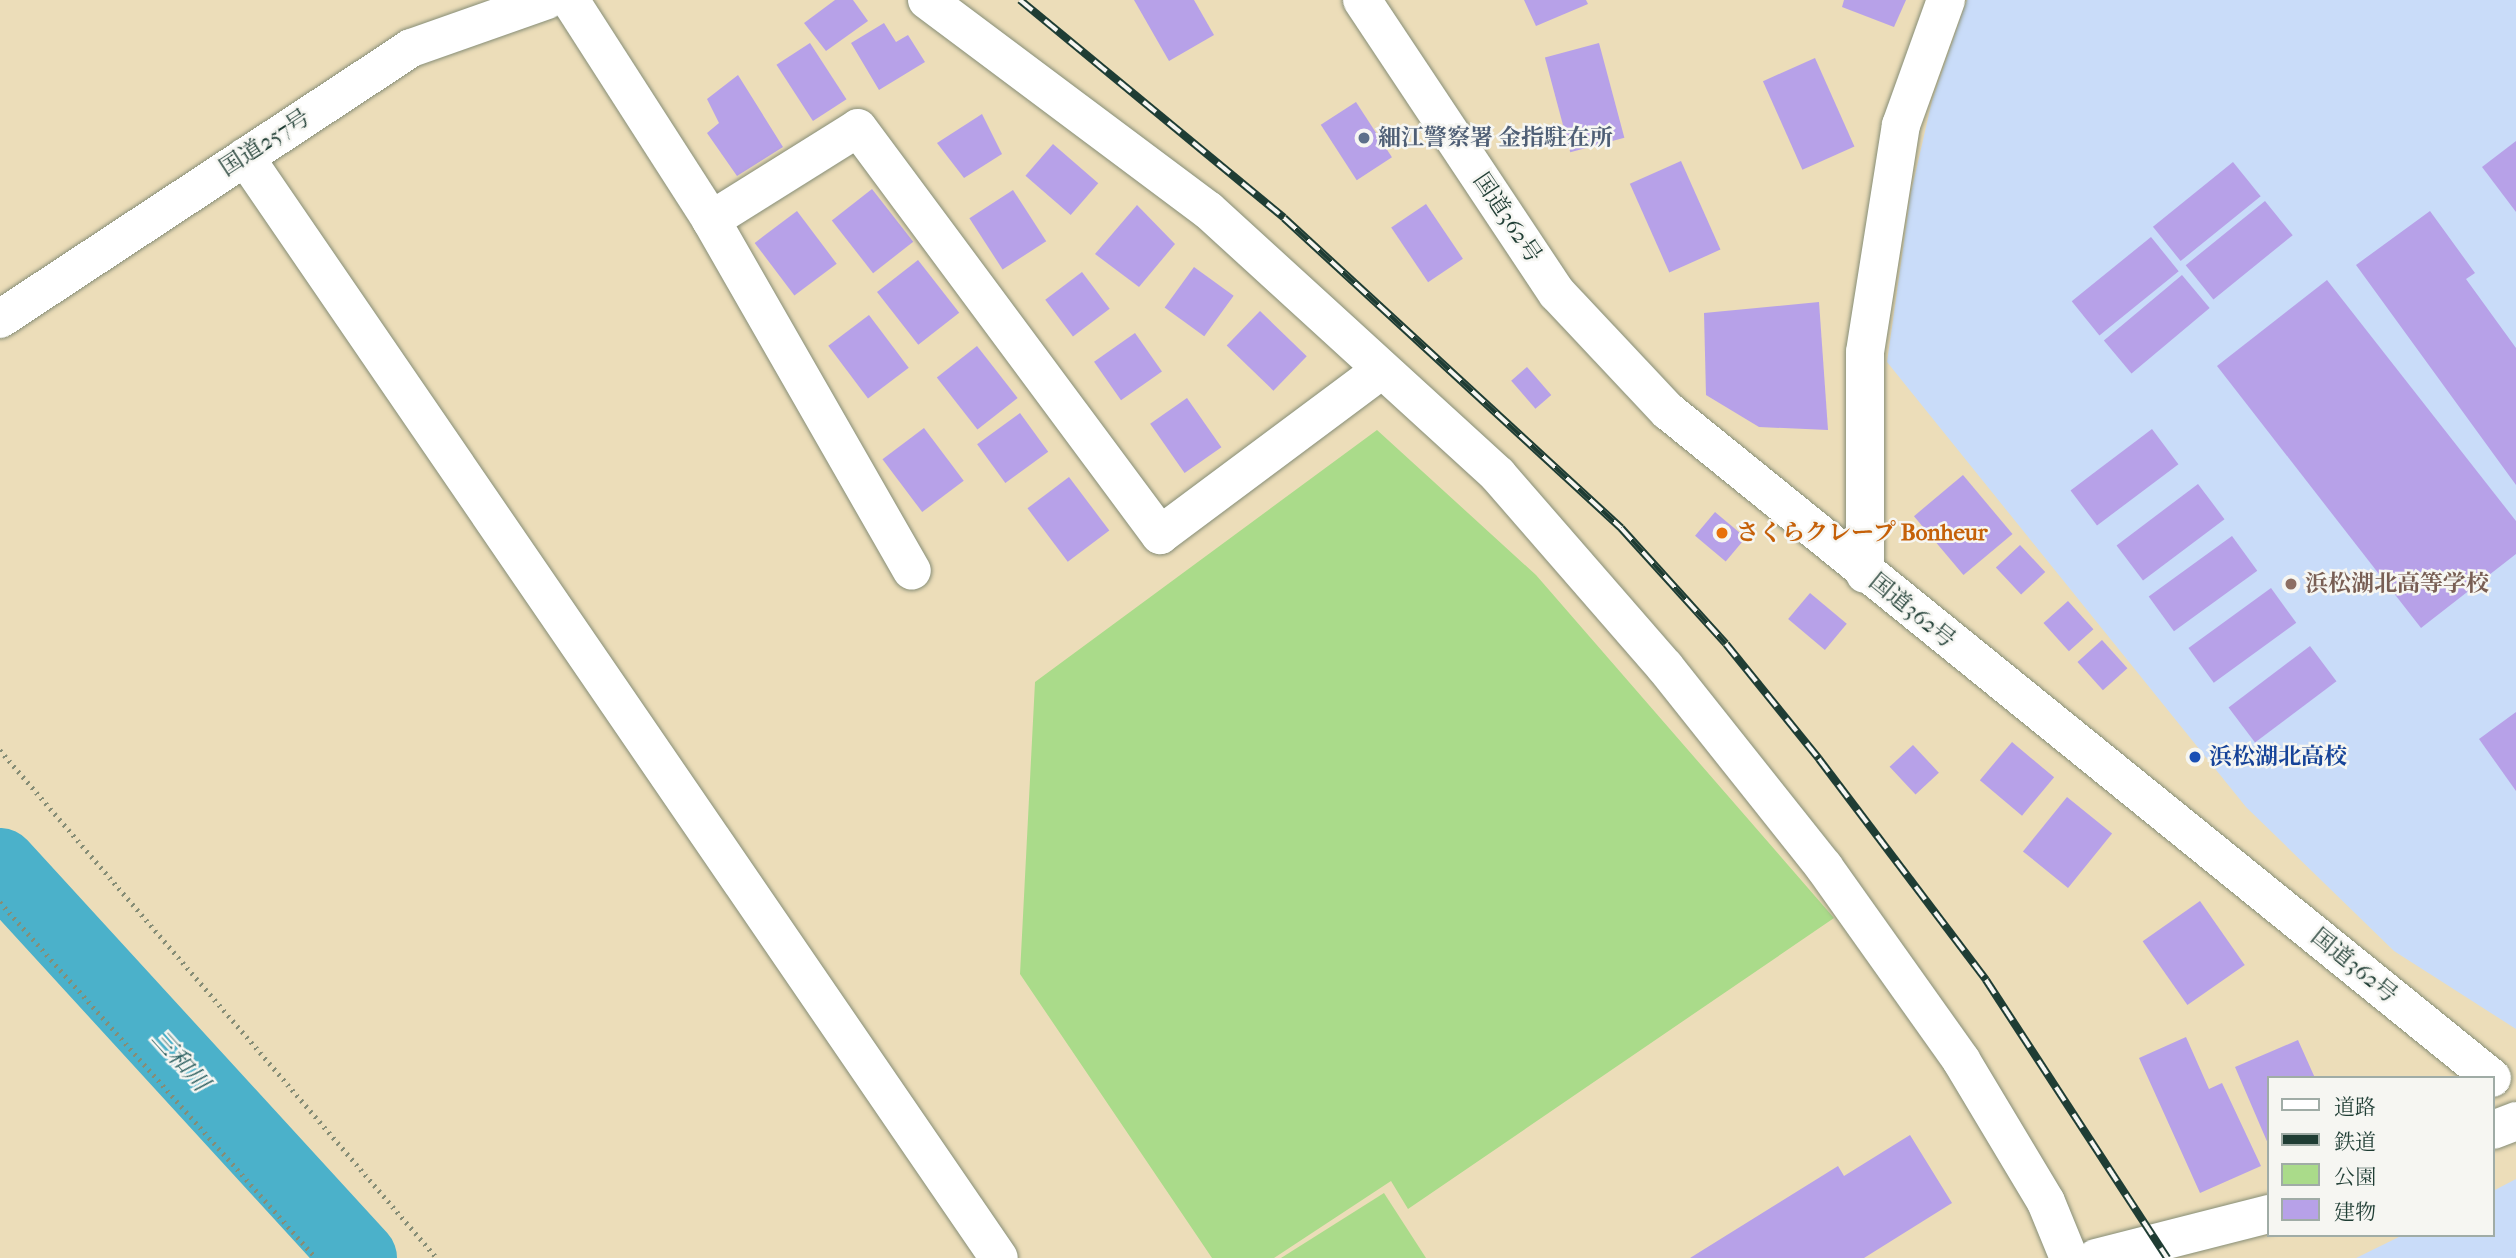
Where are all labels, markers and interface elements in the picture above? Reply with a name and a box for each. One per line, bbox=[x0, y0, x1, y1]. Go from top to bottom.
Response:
street label: 国道257号 bbox=[215, 104, 315, 182]
place label: 細江警察署 金指駐在所 bbox=[1378, 124, 1613, 152]
marker: 細江警察署 金指駐在所 bbox=[1356, 130, 1372, 146]
street label: 国道362号 bbox=[1467, 168, 1547, 268]
place label: さくらクレープ Bonheur bbox=[1736, 519, 1989, 547]
marker: さくらクレープ Bonheur bbox=[1714, 525, 1730, 541]
street label: 国道362号 bbox=[1863, 568, 1961, 654]
place label: 浜松湖北高等学校 bbox=[2305, 570, 2489, 598]
marker: 浜松湖北高等学校 bbox=[2283, 576, 2299, 592]
place label: 浜松湖北高校 bbox=[2209, 743, 2347, 771]
marker: 浜松湖北高校 bbox=[2187, 749, 2203, 765]
street label: 国道362号 bbox=[2305, 923, 2403, 1009]
water label: 三和川 bbox=[145, 1025, 215, 1097]
legend bbox=[2268, 1076, 2495, 1237]
text: 道路 bbox=[2334, 1095, 2376, 1119]
text: 鉄道 bbox=[2334, 1130, 2376, 1154]
text: 公園 bbox=[2334, 1165, 2376, 1189]
text: 建物 bbox=[2334, 1200, 2376, 1224]

